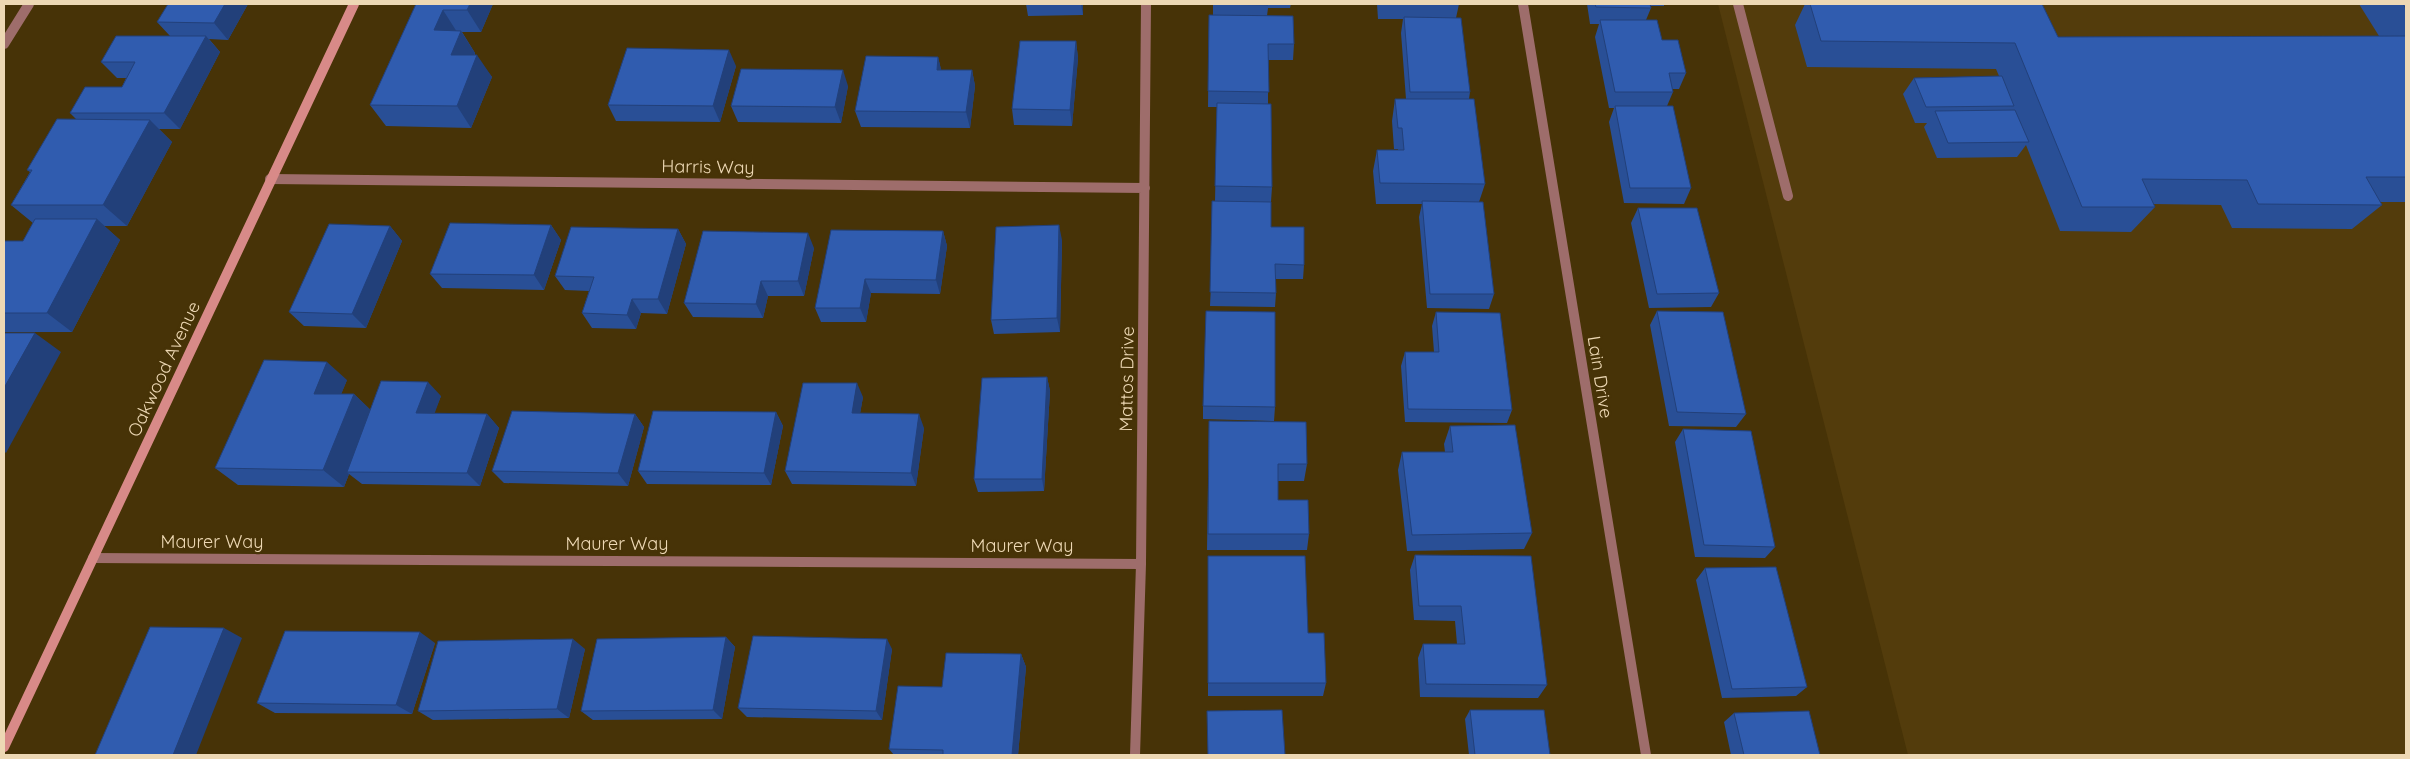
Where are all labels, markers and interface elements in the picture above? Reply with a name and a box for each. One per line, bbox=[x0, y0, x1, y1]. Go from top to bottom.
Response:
street label: Harris Way bbox=[661, 154, 755, 179]
street label: Oakwood Avenue bbox=[122, 297, 205, 440]
street label: Mattos Drive bbox=[1114, 326, 1139, 432]
street label: Lain Drive bbox=[1583, 334, 1618, 420]
street label: Maurer Way bbox=[161, 530, 263, 553]
street label: Maurer Way bbox=[566, 532, 668, 555]
street label: Maurer Way bbox=[971, 534, 1073, 557]

